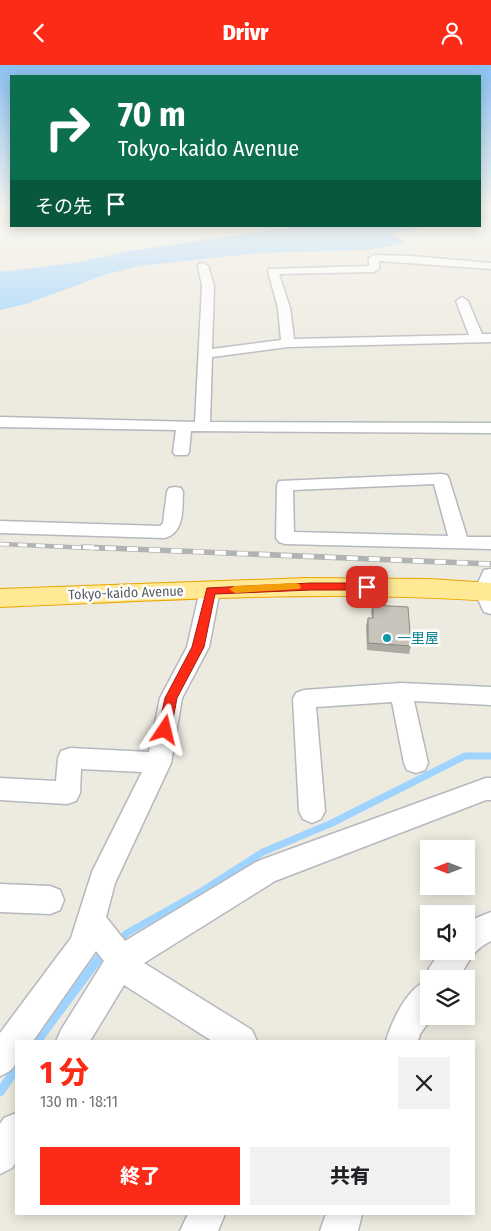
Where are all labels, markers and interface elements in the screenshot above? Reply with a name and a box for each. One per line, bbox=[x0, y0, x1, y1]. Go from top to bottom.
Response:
icon: back bbox=[25, 19, 53, 47]
text: Drivr bbox=[223, 19, 268, 46]
icon: person bbox=[438, 19, 466, 47]
text: 70 m bbox=[118, 93, 186, 135]
icon: right bbox=[35, 95, 100, 160]
text: Tokyo-kaido Avenue bbox=[118, 135, 299, 162]
icon: arrive bbox=[102, 190, 130, 218]
text: その先 bbox=[35, 195, 92, 218]
pin bbox=[346, 566, 388, 608]
icon: arrive bbox=[353, 573, 381, 601]
street label: Tokyo-kaido Avenue bbox=[68, 582, 184, 604]
place label: 一里屋 bbox=[397, 630, 439, 647]
marker: 一里屋 bbox=[381, 632, 393, 644]
position arrow bbox=[138, 703, 190, 755]
north arrow bbox=[420, 840, 475, 895]
map controls bbox=[420, 840, 475, 1025]
button: sound bbox=[420, 905, 475, 960]
button: layers bbox=[420, 970, 475, 1025]
text: 1 分 bbox=[40, 1055, 89, 1091]
button: close bbox=[398, 1057, 450, 1109]
text: 130 m · 18:11 bbox=[40, 1092, 118, 1111]
button: 終了 bbox=[40, 1147, 240, 1205]
button: 共有 bbox=[250, 1147, 450, 1205]

